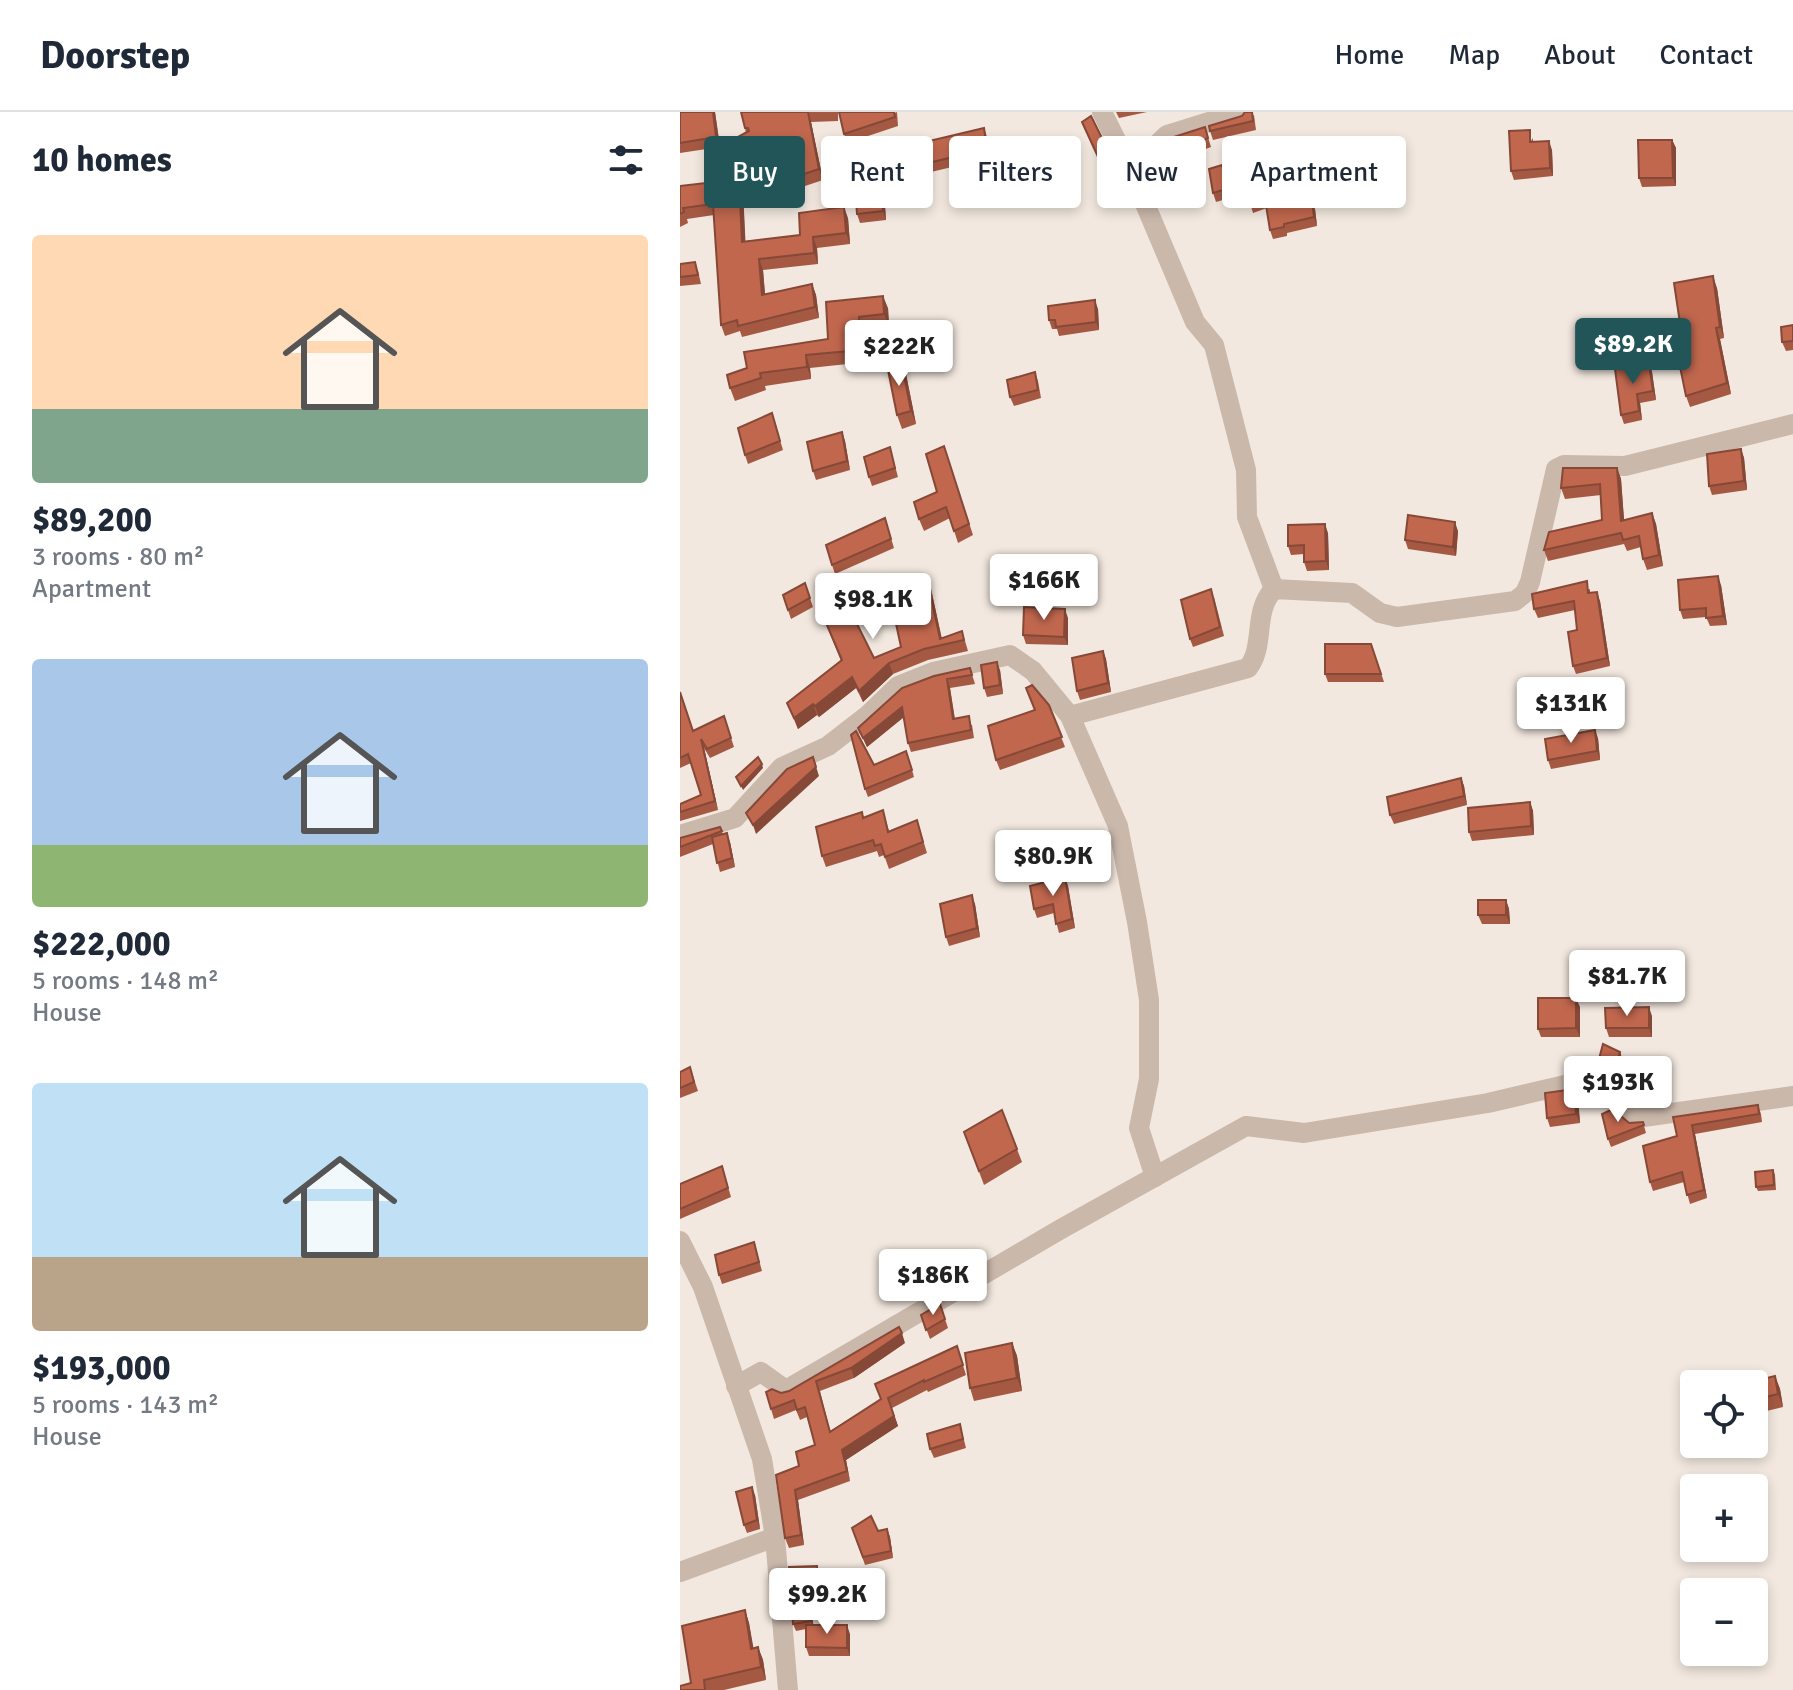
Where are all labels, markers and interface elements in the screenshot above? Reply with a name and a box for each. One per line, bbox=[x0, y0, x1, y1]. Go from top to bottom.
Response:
text: Doorstep bbox=[40, 32, 190, 79]
text: Home bbox=[1335, 38, 1404, 72]
text: Map bbox=[1448, 38, 1500, 72]
text: About bbox=[1544, 38, 1616, 72]
text: Contact bbox=[1660, 38, 1753, 72]
chip: Buy bbox=[704, 136, 805, 208]
chip: Rent bbox=[821, 136, 933, 208]
chip: Filters bbox=[949, 136, 1081, 208]
chip: New bbox=[1097, 136, 1206, 208]
chip: Apartment bbox=[1222, 136, 1406, 208]
icon: filters bbox=[604, 138, 648, 182]
text: 10 homes bbox=[32, 139, 172, 181]
icon: home bbox=[268, 287, 412, 431]
pin: $89.2K bbox=[1568, 318, 1698, 386]
pin: $222K bbox=[843, 320, 955, 388]
text: $89.2K bbox=[1593, 328, 1673, 360]
text: $222K bbox=[863, 330, 935, 362]
text: $89,200 bbox=[32, 499, 152, 541]
text: 3 rooms · 80 m² bbox=[32, 541, 205, 573]
pin: $166K bbox=[988, 554, 1100, 622]
text: $166K bbox=[1008, 564, 1080, 596]
text: Apartment bbox=[32, 573, 151, 605]
pin: $98.1K bbox=[808, 573, 938, 641]
text: $98.1K bbox=[833, 583, 913, 615]
pin: $131K bbox=[1515, 677, 1627, 745]
text: $131K bbox=[1535, 687, 1607, 719]
icon: home bbox=[268, 711, 412, 855]
pin: $80.9K bbox=[988, 830, 1118, 898]
text: $80.9K bbox=[1013, 840, 1093, 872]
text: $222,000 bbox=[32, 923, 171, 965]
pin: $81.7K bbox=[1562, 950, 1692, 1018]
text: $81.7K bbox=[1587, 960, 1667, 992]
text: 5 rooms · 148 m² bbox=[32, 965, 219, 997]
text: House bbox=[32, 997, 102, 1029]
pin: $193K bbox=[1562, 1056, 1674, 1124]
text: $193K bbox=[1582, 1066, 1654, 1098]
icon: home bbox=[268, 1135, 412, 1279]
pin: $186K bbox=[877, 1249, 989, 1317]
text: $186K bbox=[897, 1259, 969, 1291]
text: $193,000 bbox=[32, 1347, 171, 1389]
map controls bbox=[1680, 1370, 1768, 1666]
button: locate bbox=[1680, 1370, 1768, 1458]
text: 5 rooms · 143 m² bbox=[32, 1389, 219, 1421]
text: House bbox=[32, 1421, 102, 1453]
button: + bbox=[1680, 1474, 1768, 1562]
pin: $99.2K bbox=[762, 1568, 892, 1636]
text: $99.2K bbox=[787, 1578, 867, 1610]
button: − bbox=[1680, 1578, 1768, 1666]

